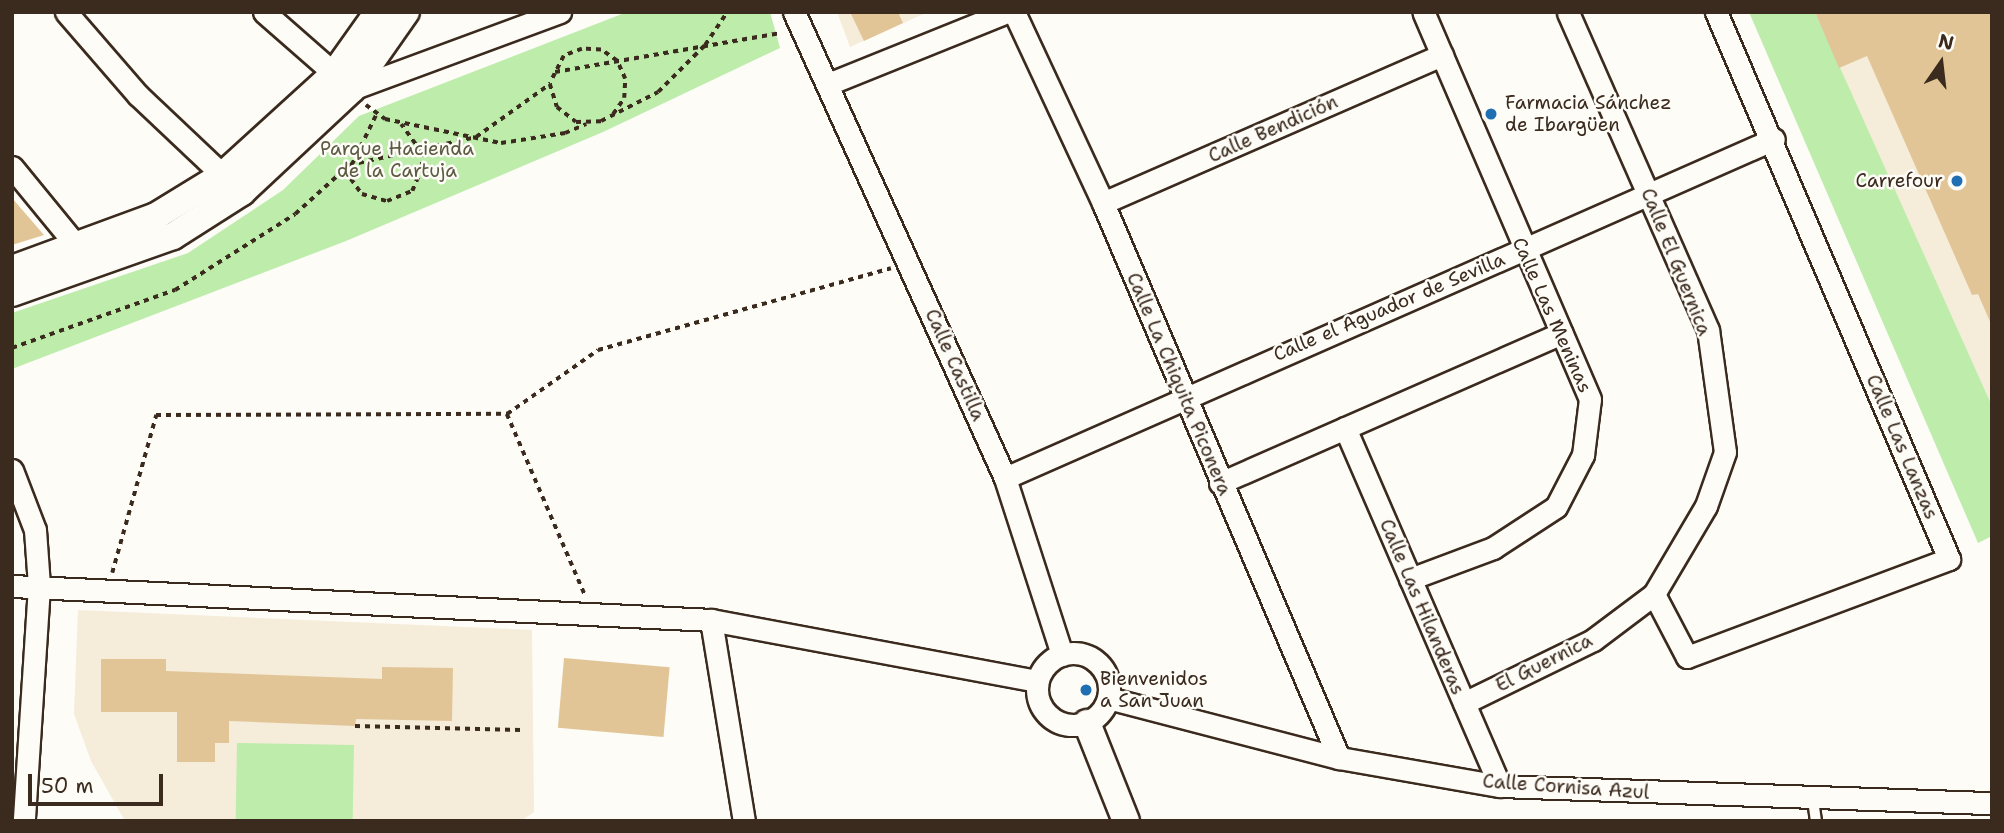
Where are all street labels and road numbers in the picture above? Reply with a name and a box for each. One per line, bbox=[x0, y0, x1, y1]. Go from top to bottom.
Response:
street label: Calle Bendición bbox=[1205, 90, 1341, 168]
street label: Calle El Guernica bbox=[1636, 185, 1716, 339]
street label: Calle Las Meninas bbox=[1508, 234, 1596, 396]
street label: Calle el Aguador de Sevilla bbox=[1270, 248, 1508, 366]
street label: Calle La Chiquita Piconera bbox=[1122, 269, 1236, 499]
street label: Calle Castilla bbox=[920, 305, 990, 425]
street label: Calle Las Lanzas bbox=[1861, 371, 1943, 523]
street label: Calle Las Hilanderas bbox=[1375, 516, 1469, 698]
street label: El Guernica bbox=[1492, 629, 1596, 697]
street label: Calle Cornisa Azul bbox=[1482, 770, 1650, 804]

